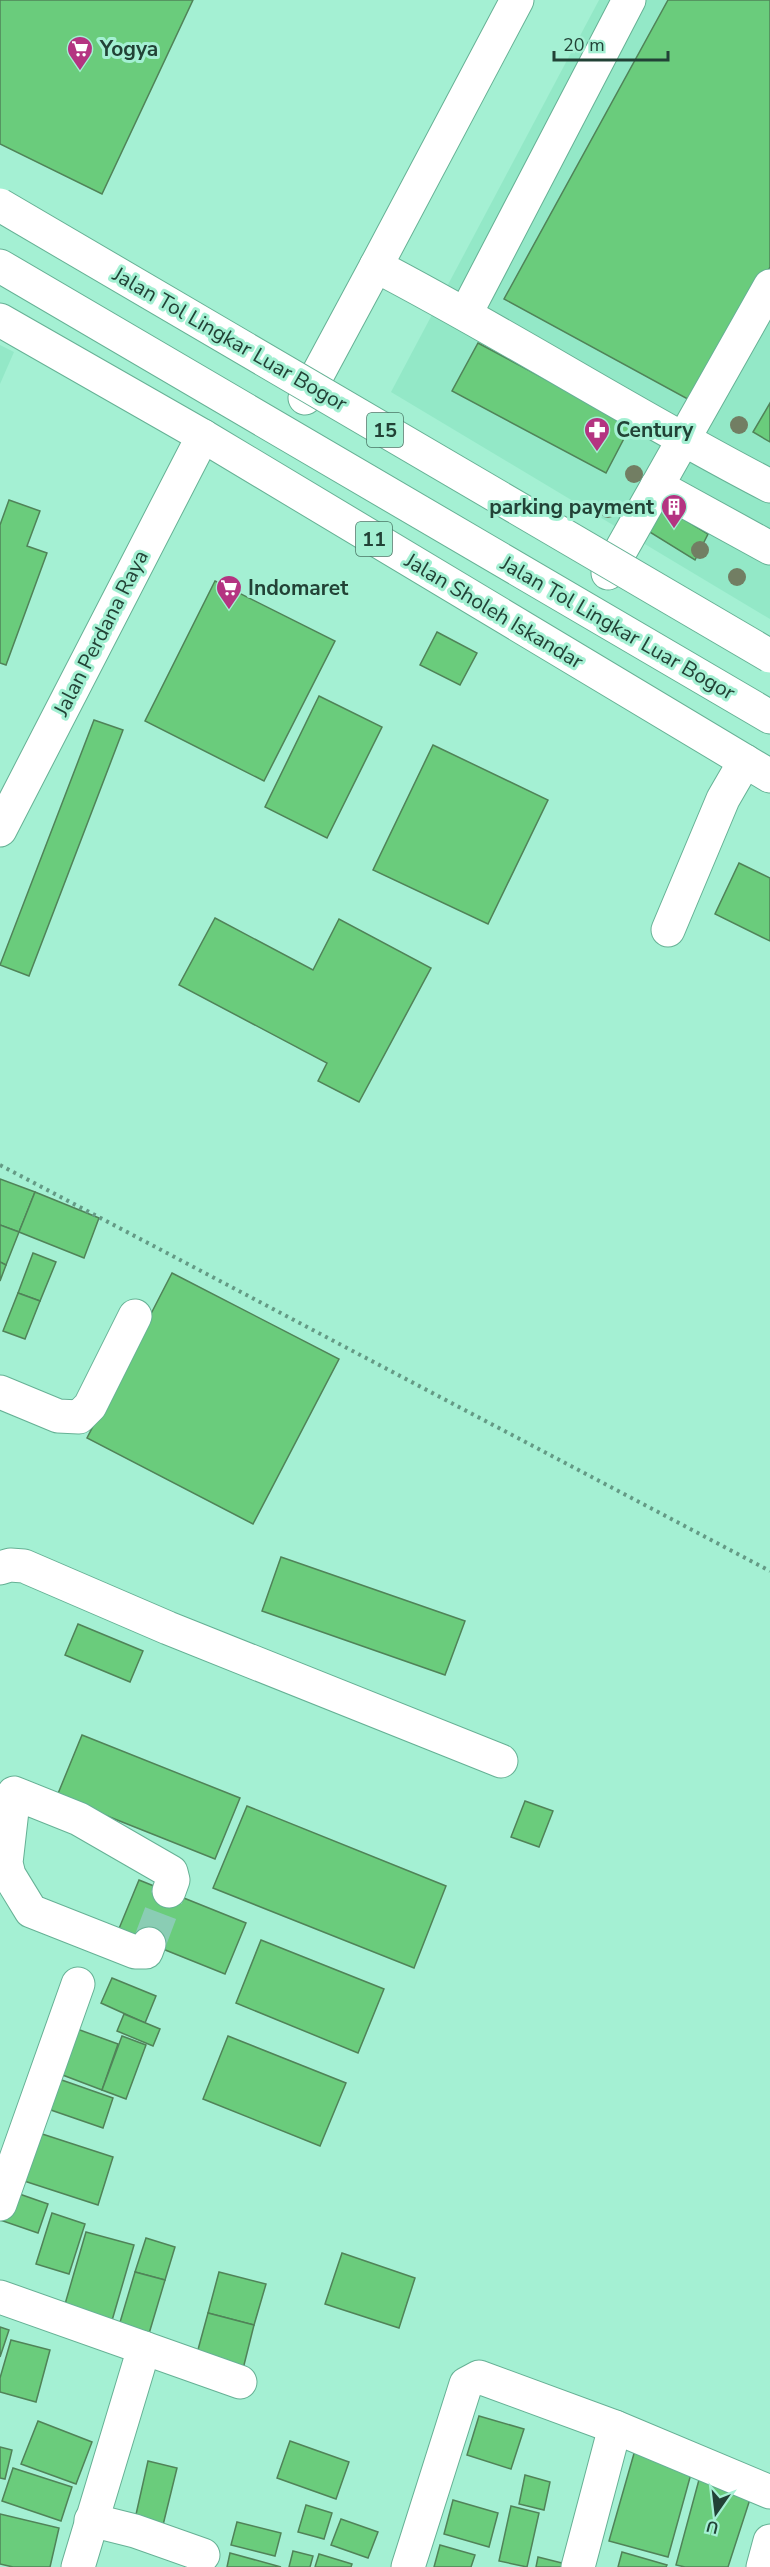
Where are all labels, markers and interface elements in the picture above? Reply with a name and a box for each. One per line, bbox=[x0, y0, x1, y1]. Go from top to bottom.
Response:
scale bar bbox=[554, 24, 668, 62]
text: 20 m bbox=[563, 33, 605, 57]
supermarket icon: Yogya bbox=[65, 34, 95, 72]
place label: Yogya bbox=[99, 35, 158, 63]
street label: Jalan Tol Lingkar Luar Bogor bbox=[107, 260, 353, 418]
road number: 15 bbox=[367, 413, 403, 447]
pharmacy icon: Century bbox=[582, 415, 612, 453]
place label: Century bbox=[616, 416, 694, 444]
building icon: parking payment bbox=[659, 492, 689, 530]
place label: parking payment bbox=[489, 493, 655, 521]
road number: 11 bbox=[356, 522, 392, 556]
street label: Jalan Perdana Raya bbox=[47, 545, 155, 722]
street label: Jalan Sholeh Iskandar bbox=[399, 546, 589, 676]
street label: Jalan Tol Lingkar Luar Bogor bbox=[495, 549, 741, 707]
supermarket icon: Indomaret bbox=[214, 573, 244, 611]
place label: Indomaret bbox=[248, 574, 349, 602]
north arrow bbox=[686, 2483, 746, 2543]
text: U bbox=[704, 2514, 721, 2539]

